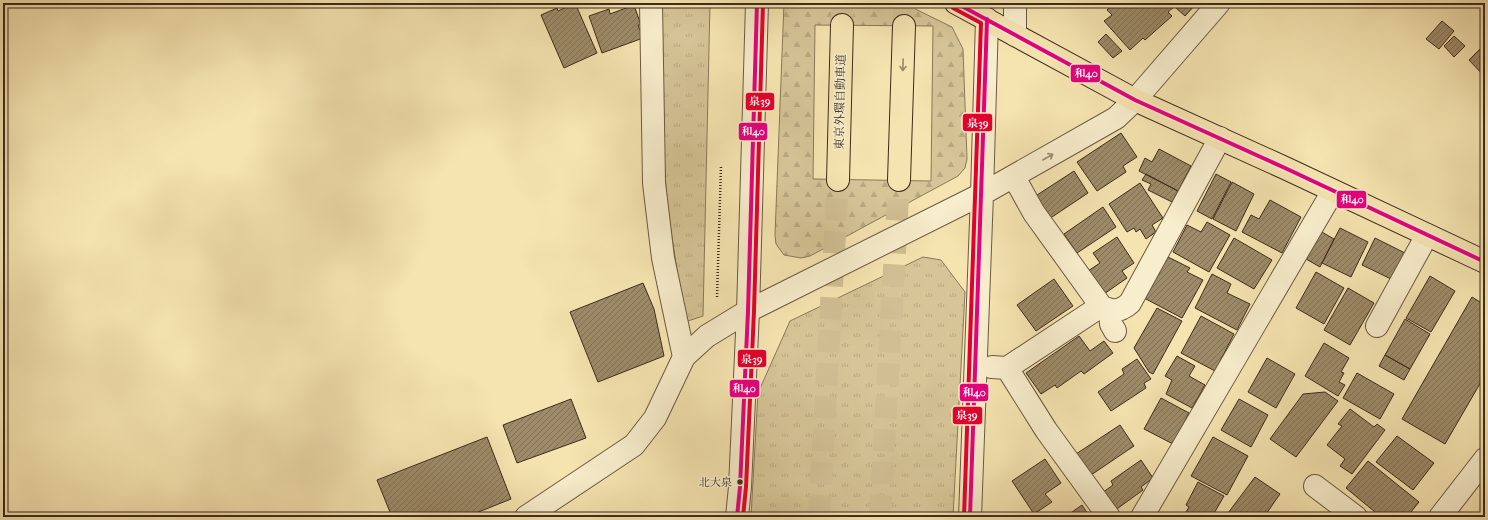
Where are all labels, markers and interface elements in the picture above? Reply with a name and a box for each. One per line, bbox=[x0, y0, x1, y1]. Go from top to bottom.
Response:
street label: 東京外環自動車道 bbox=[832, 54, 848, 150]
one-way arrow bbox=[899, 58, 906, 71]
line badge: 和40 bbox=[1070, 64, 1101, 83]
text: 和40 bbox=[1074, 67, 1098, 80]
line badge: 泉39 bbox=[745, 92, 775, 111]
text: 泉39 bbox=[749, 95, 771, 108]
line badge: 泉39 bbox=[962, 113, 993, 132]
text: 泉39 bbox=[967, 117, 989, 130]
line badge: 和40 bbox=[738, 122, 768, 141]
text: 和40 bbox=[741, 125, 765, 138]
one-way arrow bbox=[1042, 153, 1054, 161]
line badge: 和40 bbox=[1336, 190, 1367, 209]
text: 和40 bbox=[1340, 193, 1364, 206]
line badge: 泉39 bbox=[737, 349, 767, 368]
text: 泉39 bbox=[741, 353, 763, 366]
line badge: 和40 bbox=[729, 379, 760, 398]
text: 和40 bbox=[732, 382, 756, 395]
line badge: 和40 bbox=[959, 383, 989, 402]
text: 和40 bbox=[962, 386, 986, 399]
line badge: 泉39 bbox=[952, 406, 983, 425]
text: 泉39 bbox=[956, 409, 978, 422]
place label: 北大泉 bbox=[699, 476, 732, 489]
marker: 北大泉 bbox=[735, 477, 745, 487]

